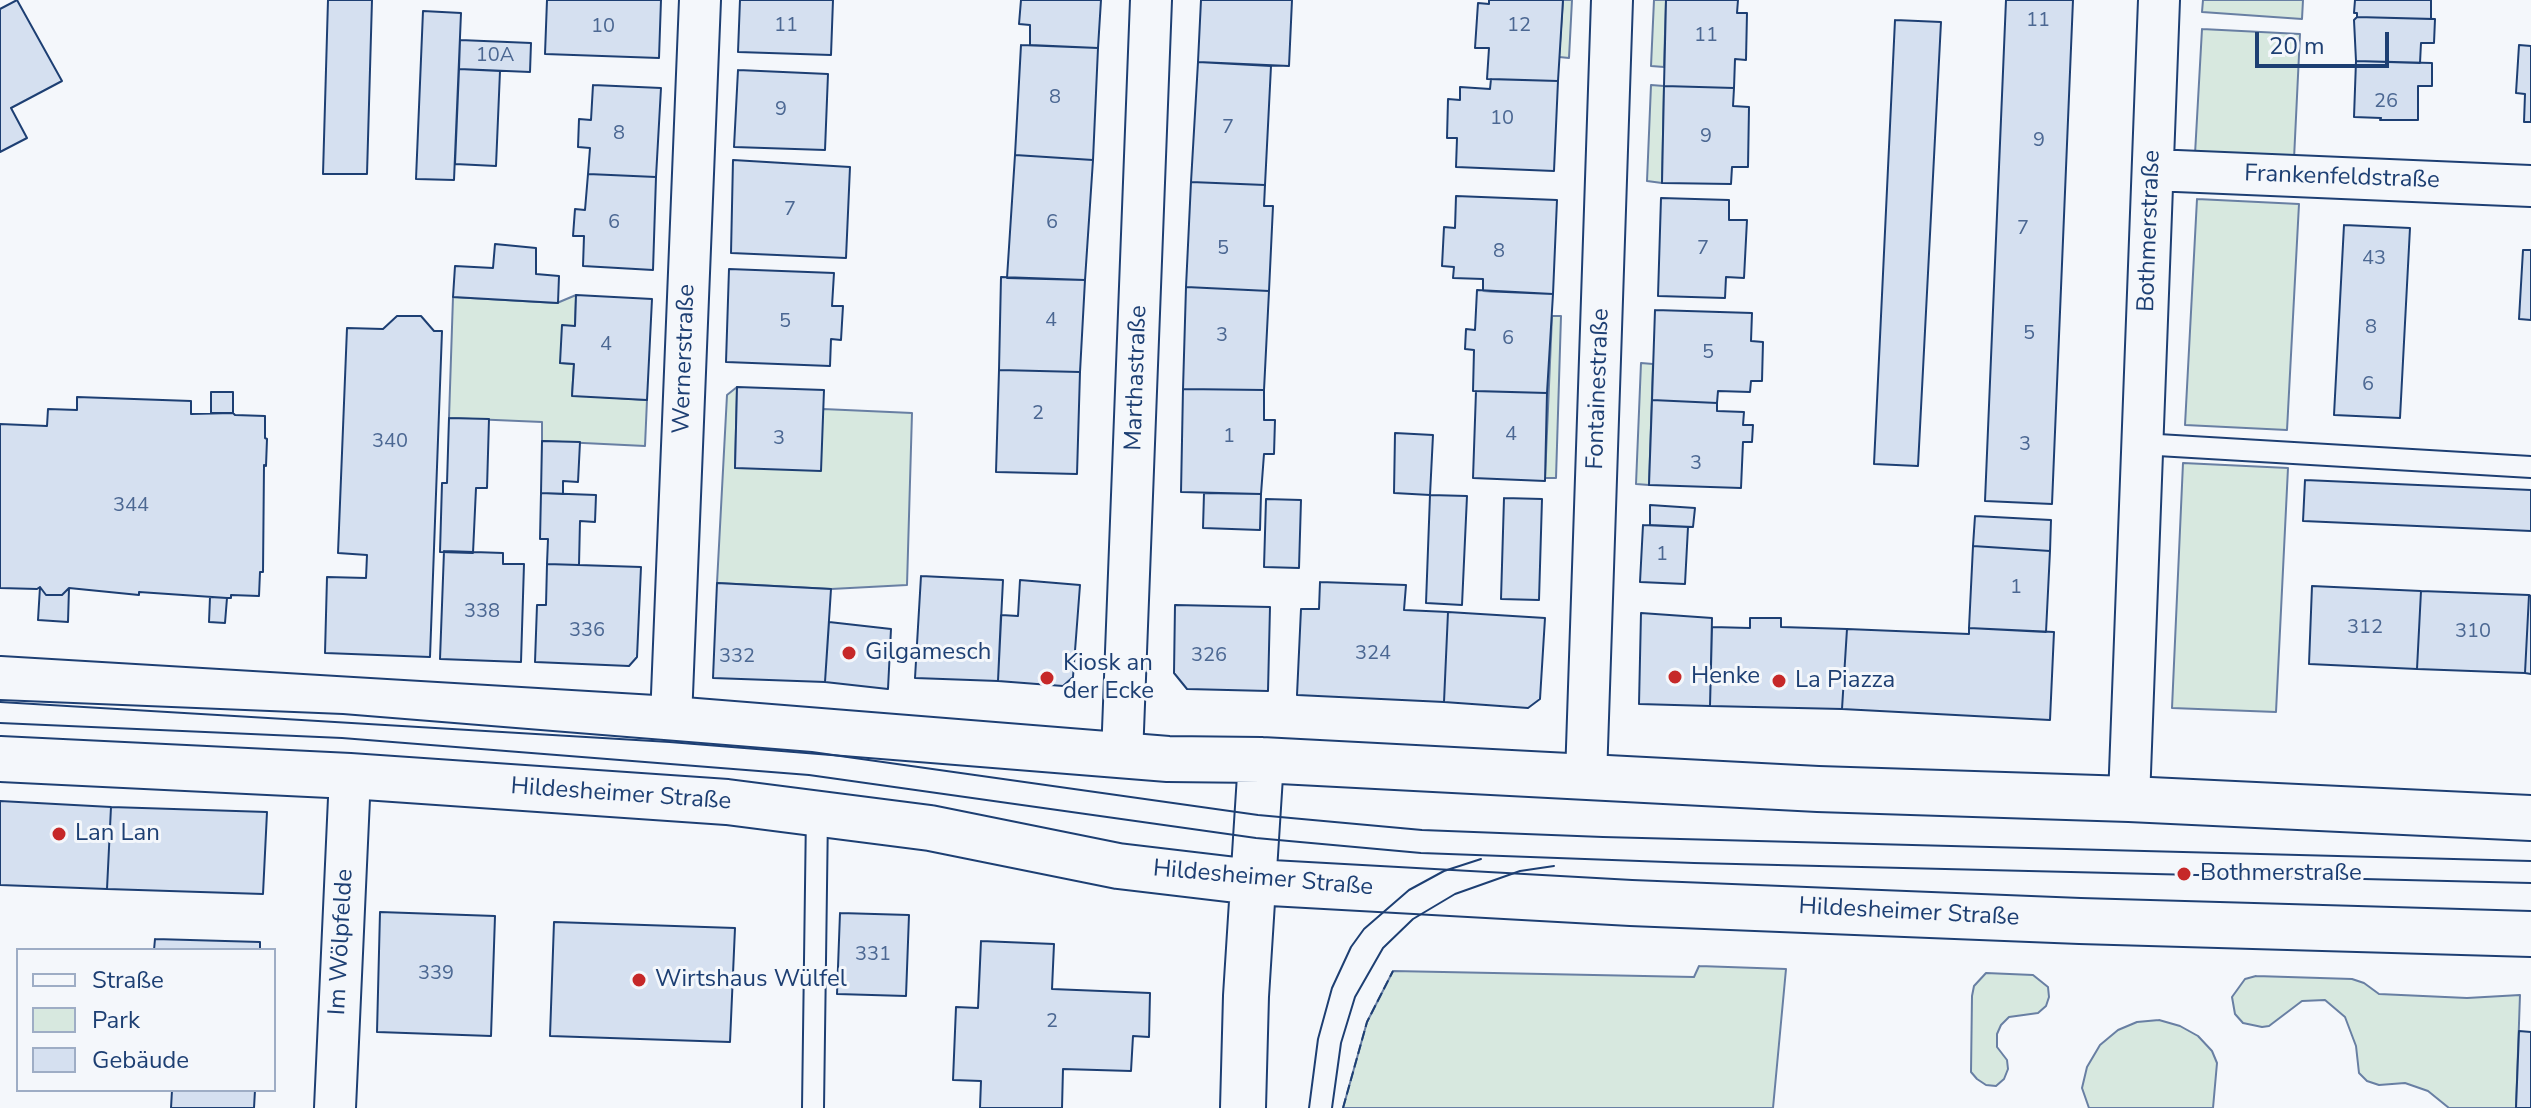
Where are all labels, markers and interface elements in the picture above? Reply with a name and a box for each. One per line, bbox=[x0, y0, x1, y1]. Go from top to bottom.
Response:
house number: 11 bbox=[2026, 9, 2050, 33]
house number: 11 bbox=[774, 14, 798, 38]
house number: 12 bbox=[1507, 14, 1531, 38]
house number: 10 bbox=[591, 15, 615, 39]
scale bar bbox=[2259, 16, 2393, 66]
house number: 11 bbox=[1694, 24, 1718, 48]
text: 20 m bbox=[2269, 30, 2325, 62]
house number: 10A bbox=[476, 44, 514, 68]
house number: 8 bbox=[1049, 86, 1061, 110]
house number: 26 bbox=[2374, 90, 2398, 114]
house number: 9 bbox=[775, 98, 787, 122]
house number: 10 bbox=[1490, 107, 1514, 131]
house number: 7 bbox=[1222, 116, 1234, 140]
house number: 8 bbox=[613, 122, 625, 146]
house number: 9 bbox=[1700, 125, 1712, 149]
house number: 9 bbox=[2033, 129, 2045, 153]
street label: Bothmerstraße bbox=[2133, 150, 2167, 312]
street label: Frankenfeldstraße bbox=[2244, 160, 2440, 196]
house number: 7 bbox=[784, 198, 796, 222]
house number: 6 bbox=[608, 211, 620, 235]
house number: 6 bbox=[1046, 211, 1058, 235]
house number: 7 bbox=[2017, 217, 2029, 241]
house number: 5 bbox=[1217, 237, 1229, 261]
house number: 7 bbox=[1697, 237, 1709, 261]
house number: 8 bbox=[1493, 240, 1505, 264]
house number: 43 bbox=[2362, 247, 2386, 271]
street label: Wernerstraße bbox=[668, 284, 702, 434]
street label: Marthastraße bbox=[1120, 305, 1154, 451]
street label: Fontainestraße bbox=[1582, 308, 1616, 470]
house number: 4 bbox=[1045, 309, 1057, 333]
house number: 5 bbox=[779, 310, 791, 334]
house number: 8 bbox=[2365, 316, 2377, 340]
house number: 5 bbox=[2023, 322, 2035, 346]
house number: 3 bbox=[1216, 324, 1228, 348]
house number: 6 bbox=[1502, 327, 1514, 351]
house number: 4 bbox=[600, 333, 612, 357]
house number: 5 bbox=[1702, 341, 1714, 365]
house number: 6 bbox=[2362, 373, 2374, 397]
house number: 2 bbox=[1032, 402, 1044, 426]
house number: 4 bbox=[1505, 423, 1517, 447]
house number: 1 bbox=[1223, 425, 1235, 449]
house number: 3 bbox=[773, 427, 785, 451]
house number: 340 bbox=[372, 430, 408, 454]
house number: 3 bbox=[2019, 433, 2031, 457]
house number: 3 bbox=[1690, 452, 1702, 476]
house number: 344 bbox=[113, 494, 149, 518]
house number: 1 bbox=[1656, 543, 1668, 567]
house number: 1 bbox=[2010, 576, 2022, 600]
house number: 338 bbox=[464, 600, 500, 624]
house number: 312 bbox=[2347, 616, 2383, 640]
house number: 336 bbox=[569, 619, 605, 643]
house number: 310 bbox=[2455, 620, 2491, 644]
place label: Gilgamesch bbox=[865, 639, 991, 667]
house number: 324 bbox=[1355, 642, 1391, 666]
marker: Gilgamesch bbox=[840, 644, 858, 662]
house number: 326 bbox=[1191, 644, 1227, 668]
house number: 332 bbox=[719, 645, 755, 669]
place label: Kiosk an der Ecke bbox=[1063, 650, 1154, 706]
place label: Henke bbox=[1691, 663, 1760, 691]
place label: La Piazza bbox=[1795, 667, 1895, 695]
marker: Henke bbox=[1666, 668, 1684, 686]
marker: Kiosk an der Ecke bbox=[1038, 669, 1056, 687]
marker: La Piazza bbox=[1770, 672, 1788, 690]
street label: Hildesheimer Straße bbox=[510, 773, 732, 817]
place label: Lan Lan bbox=[75, 820, 160, 848]
marker: Lan Lan bbox=[50, 825, 68, 843]
street label: Hildesheimer Straße bbox=[1152, 855, 1374, 903]
place label: Bothmerstraße bbox=[2200, 860, 2362, 888]
marker: Bothmerstraße bbox=[2175, 865, 2193, 883]
street label: Im Wölpfelde bbox=[324, 868, 360, 1016]
street label: Hildesheimer Straße bbox=[1798, 893, 2020, 933]
house number: 331 bbox=[855, 943, 891, 967]
legend bbox=[16, 948, 276, 1092]
house number: 339 bbox=[418, 962, 454, 986]
text: Straße bbox=[92, 964, 164, 996]
place label: Wirtshaus Wülfel bbox=[655, 966, 847, 994]
marker: Wirtshaus Wülfel bbox=[630, 971, 648, 989]
text: Park bbox=[92, 1004, 140, 1036]
house number: 2 bbox=[1046, 1010, 1058, 1034]
text: Gebäude bbox=[92, 1044, 189, 1076]

